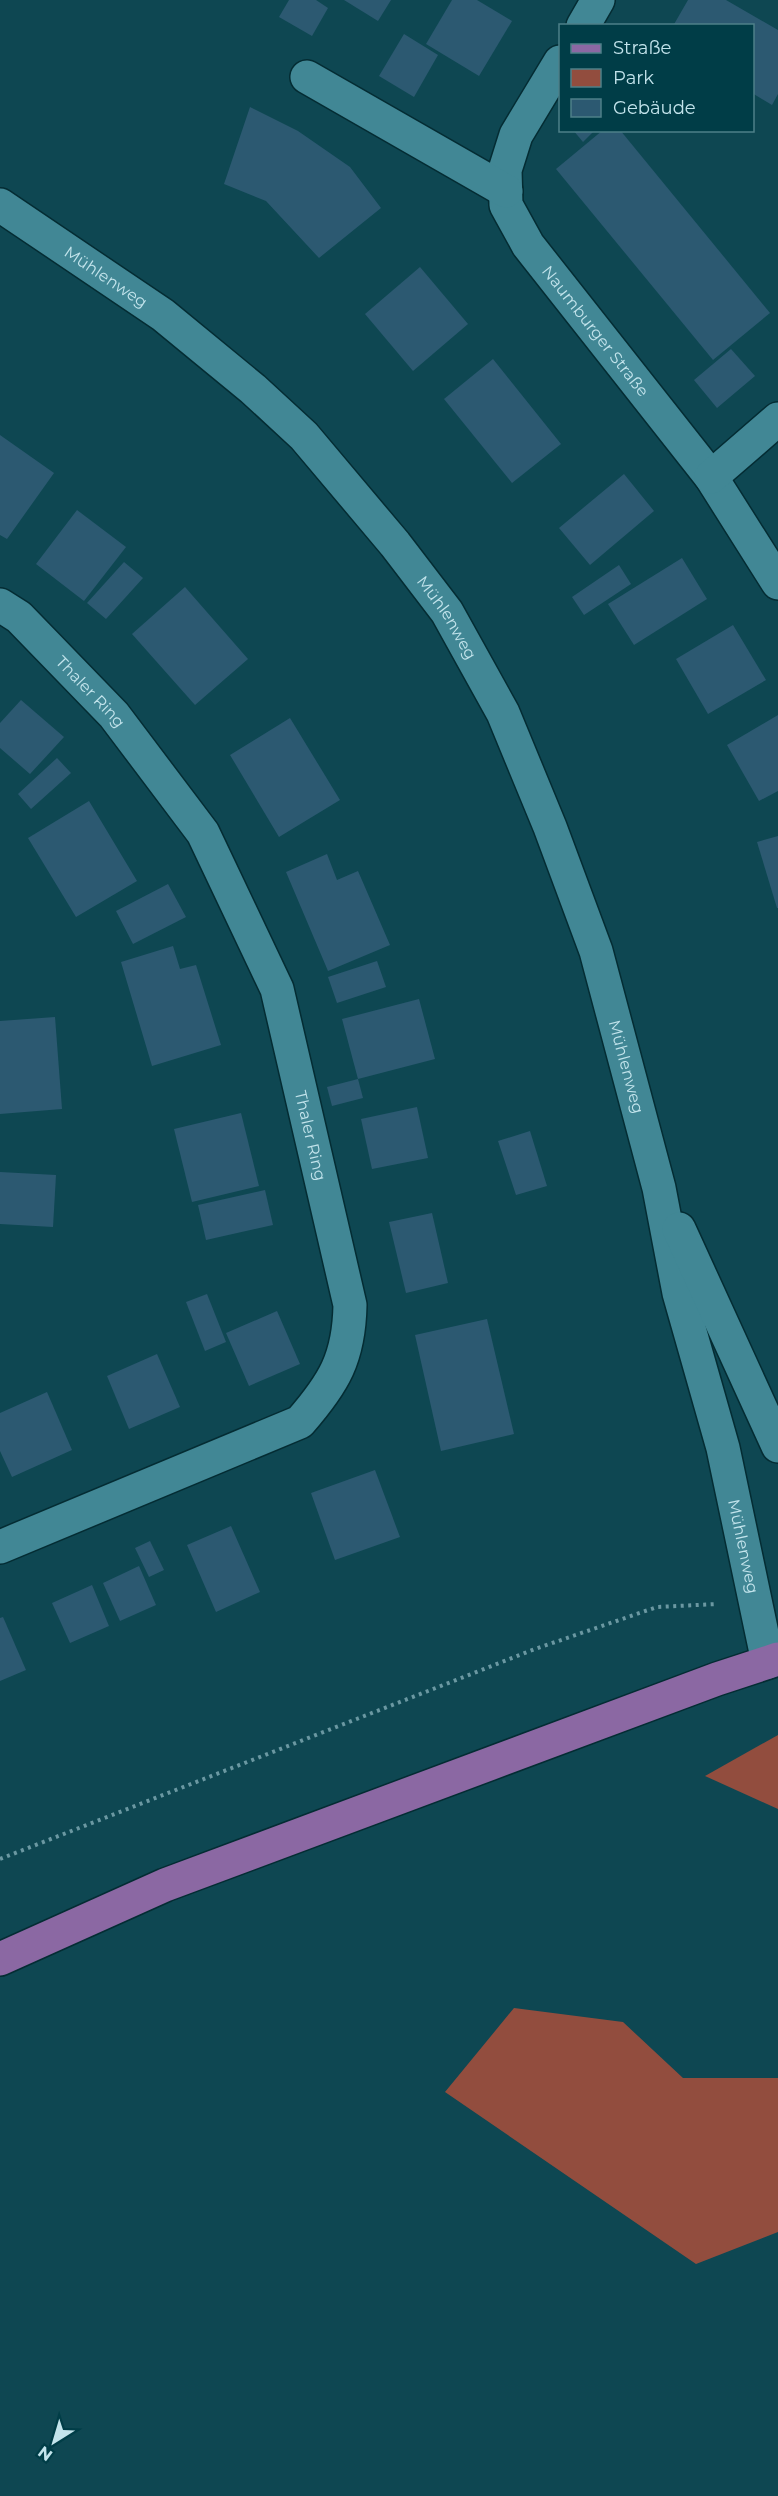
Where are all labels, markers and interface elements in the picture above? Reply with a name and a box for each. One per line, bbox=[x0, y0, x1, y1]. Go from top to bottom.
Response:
legend bbox=[559, 24, 754, 132]
text: Straße bbox=[613, 37, 672, 59]
text: Park bbox=[613, 67, 654, 89]
text: Gebäude bbox=[613, 97, 696, 119]
street label: Mühlenweg bbox=[61, 242, 151, 312]
street label: Naumburger Straße bbox=[538, 262, 653, 400]
street label: Mühlenweg bbox=[413, 572, 480, 663]
street label: Thaler Ring bbox=[52, 652, 129, 731]
street label: Mühlenweg bbox=[605, 1018, 648, 1116]
street label: Thaler Ring bbox=[291, 1089, 330, 1183]
street label: Mühlenweg bbox=[724, 1497, 762, 1595]
north arrow bbox=[24, 2412, 84, 2472]
text: N bbox=[34, 2442, 56, 2465]

